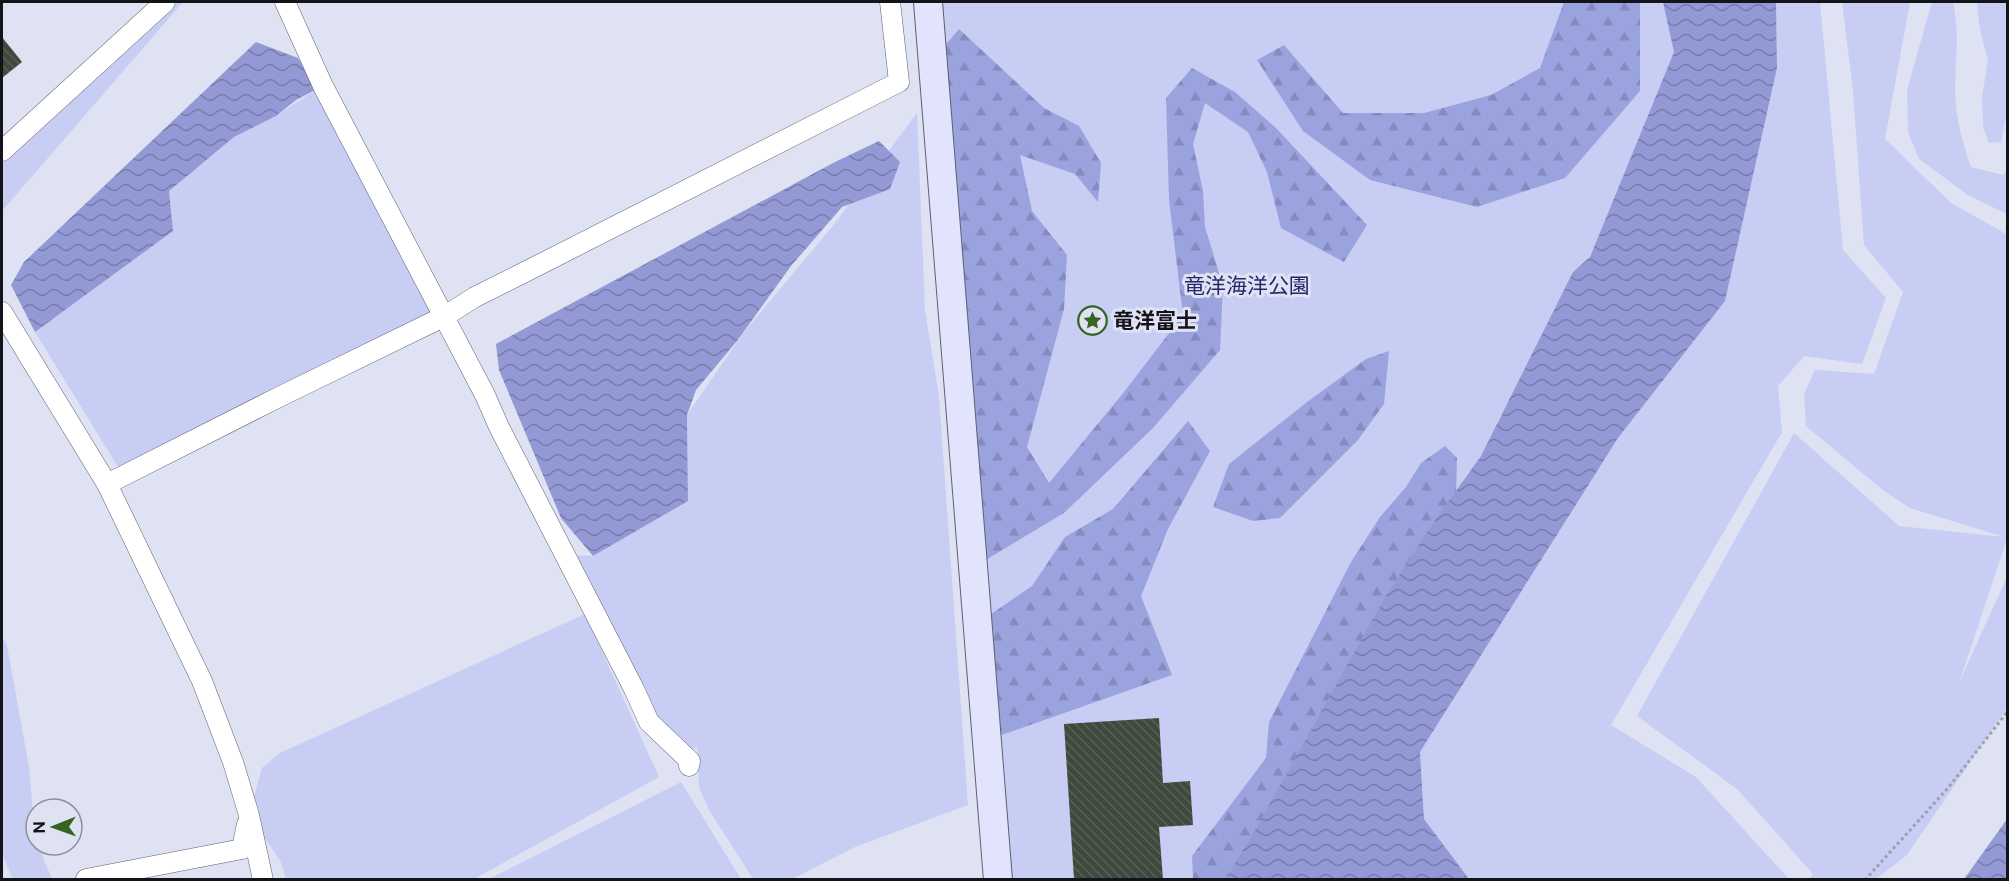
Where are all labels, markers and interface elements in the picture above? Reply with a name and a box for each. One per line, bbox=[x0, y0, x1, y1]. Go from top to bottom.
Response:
park label: 竜洋海洋公園 bbox=[1184, 273, 1310, 298]
place icon: 竜洋富士 bbox=[1076, 304, 1108, 336]
place label: 竜洋富士 bbox=[1113, 308, 1197, 333]
north arrow bbox=[24, 797, 84, 857]
text: N bbox=[30, 821, 49, 834]

